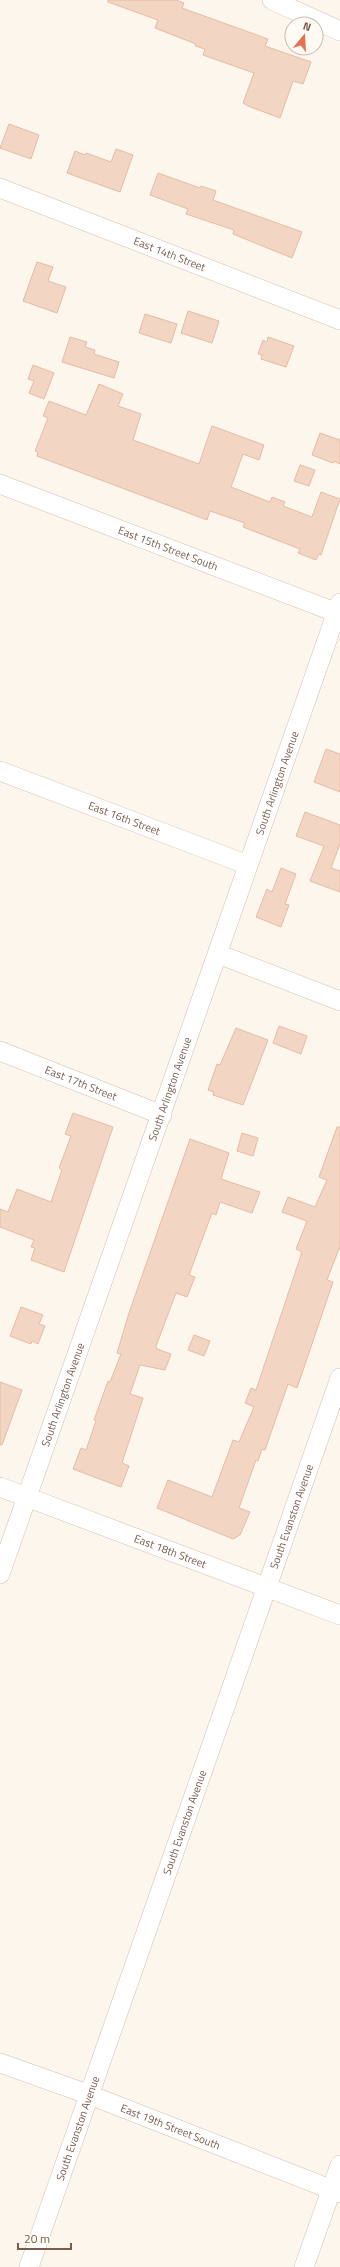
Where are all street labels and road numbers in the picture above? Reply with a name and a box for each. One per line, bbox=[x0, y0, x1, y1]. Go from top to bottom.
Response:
street label: East 14th Street bbox=[131, 233, 208, 275]
street label: East 15th Street South bbox=[116, 522, 220, 575]
street label: South Arlington Avenue bbox=[251, 728, 303, 837]
street label: East 16th Street bbox=[86, 797, 163, 839]
street label: South Arlington Avenue bbox=[144, 1034, 196, 1143]
street label: East 17th Street bbox=[43, 1062, 119, 1104]
street label: South Arlington Avenue bbox=[37, 1340, 89, 1449]
street label: South Evanston Avenue bbox=[266, 1462, 317, 1571]
street label: East 18th Street bbox=[132, 1530, 209, 1572]
street label: South Evanston Avenue bbox=[159, 1767, 210, 1877]
street label: South Evanston Avenue bbox=[52, 2073, 103, 2183]
street label: East 19th Street South bbox=[118, 2100, 223, 2153]

